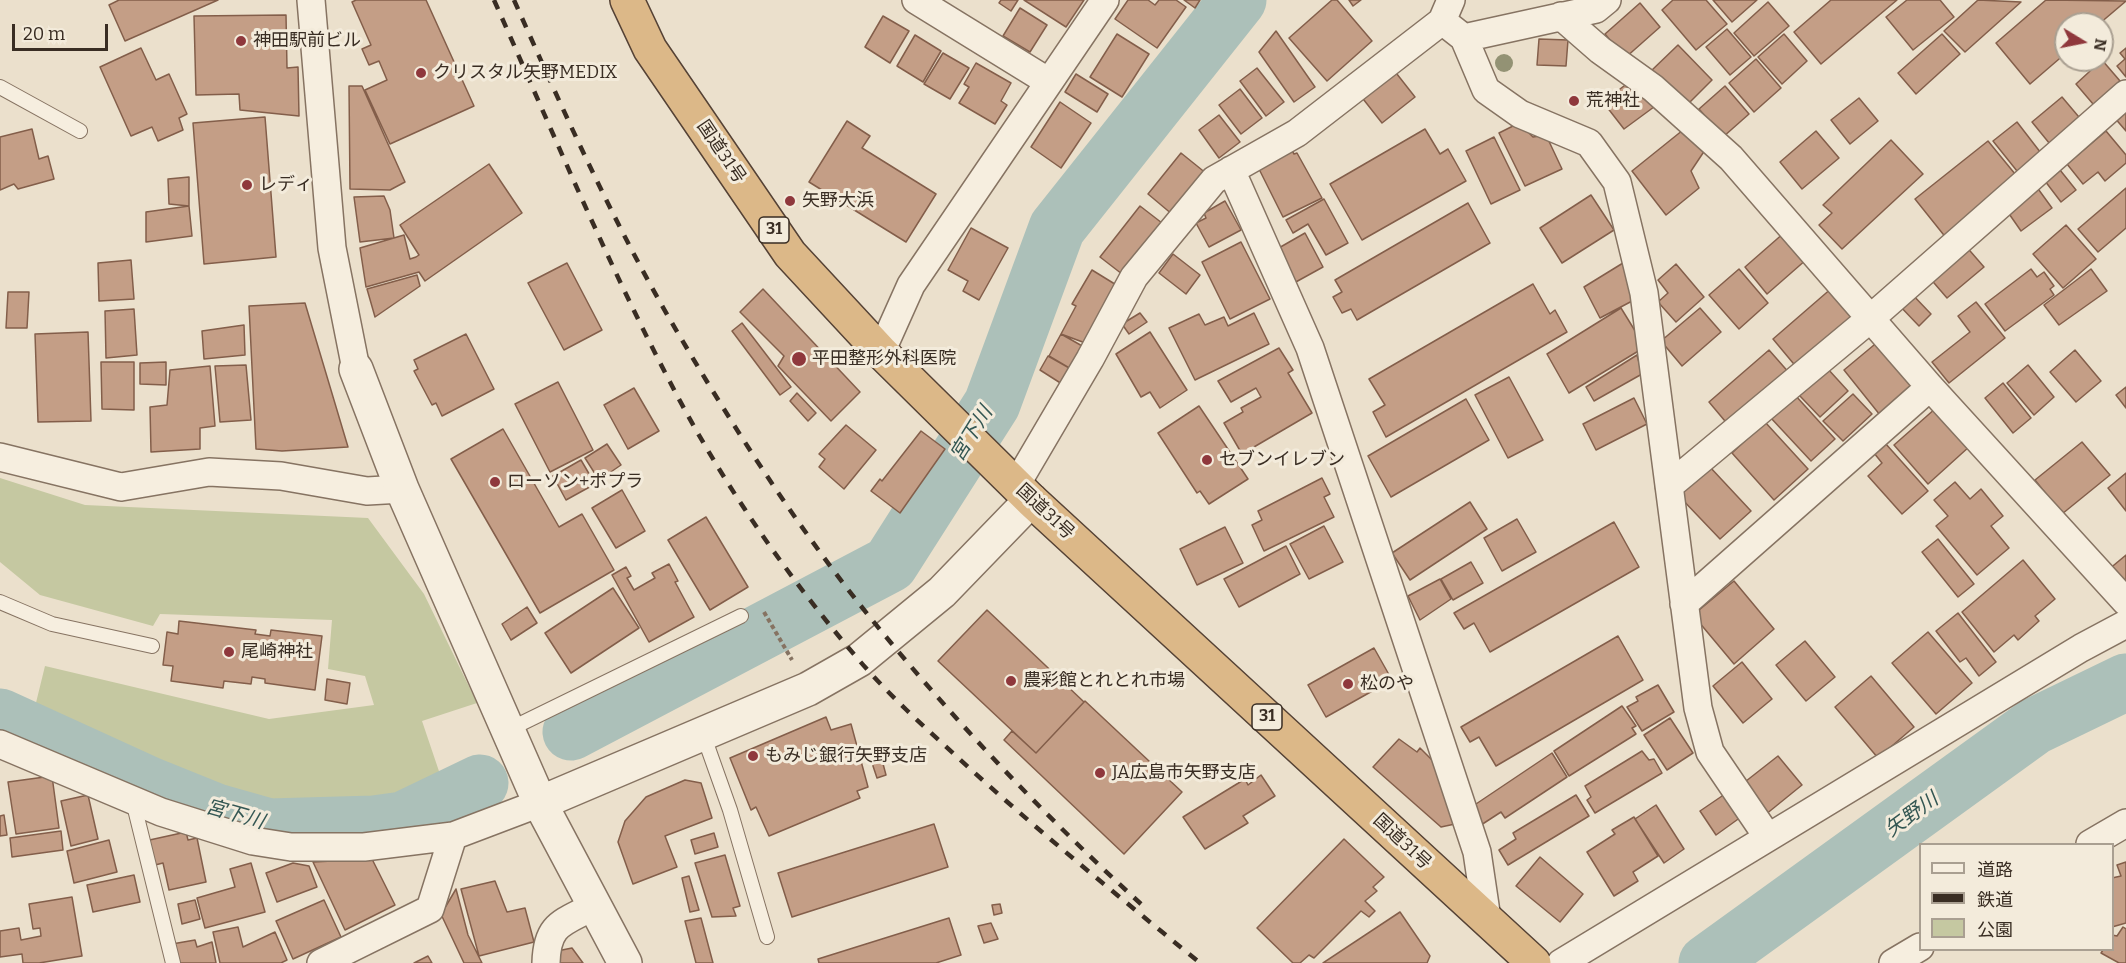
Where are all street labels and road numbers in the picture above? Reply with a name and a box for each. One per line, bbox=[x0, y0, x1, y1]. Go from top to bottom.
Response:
street label: 国道31号 bbox=[692, 116, 750, 188]
road number: 31 bbox=[759, 217, 789, 243]
street label: 国道31号 bbox=[1011, 480, 1079, 544]
road number: 31 bbox=[1252, 704, 1282, 730]
street label: 国道31号 bbox=[1368, 810, 1436, 874]

